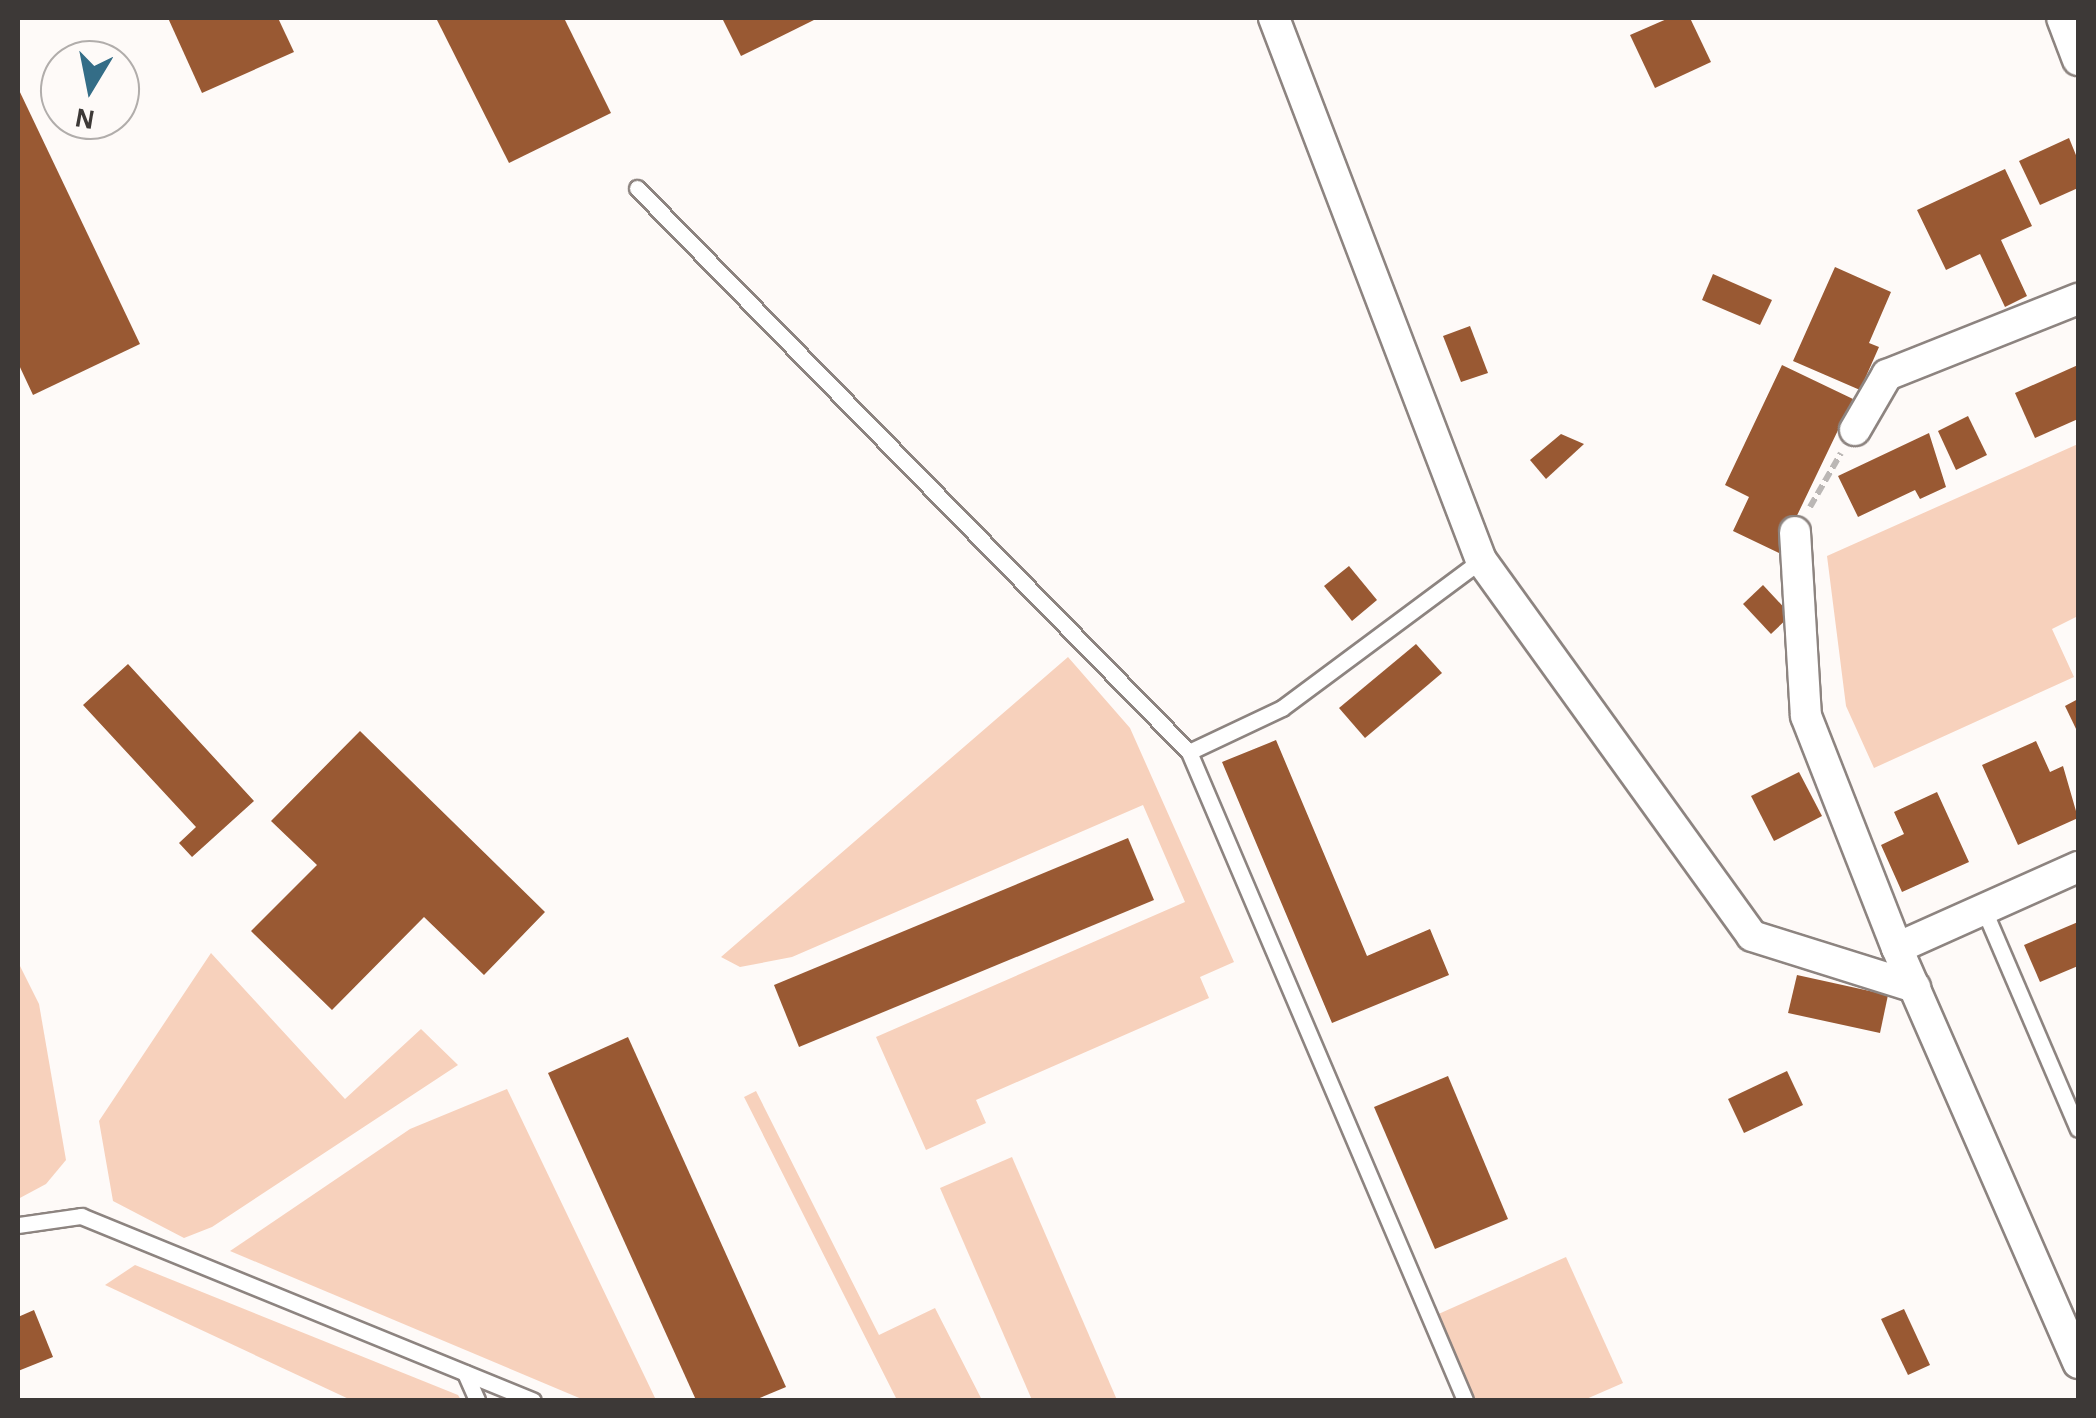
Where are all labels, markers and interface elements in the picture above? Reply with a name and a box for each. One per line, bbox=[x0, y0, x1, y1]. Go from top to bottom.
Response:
north arrow bbox=[40, 40, 140, 140]
text: N bbox=[73, 102, 97, 133]

